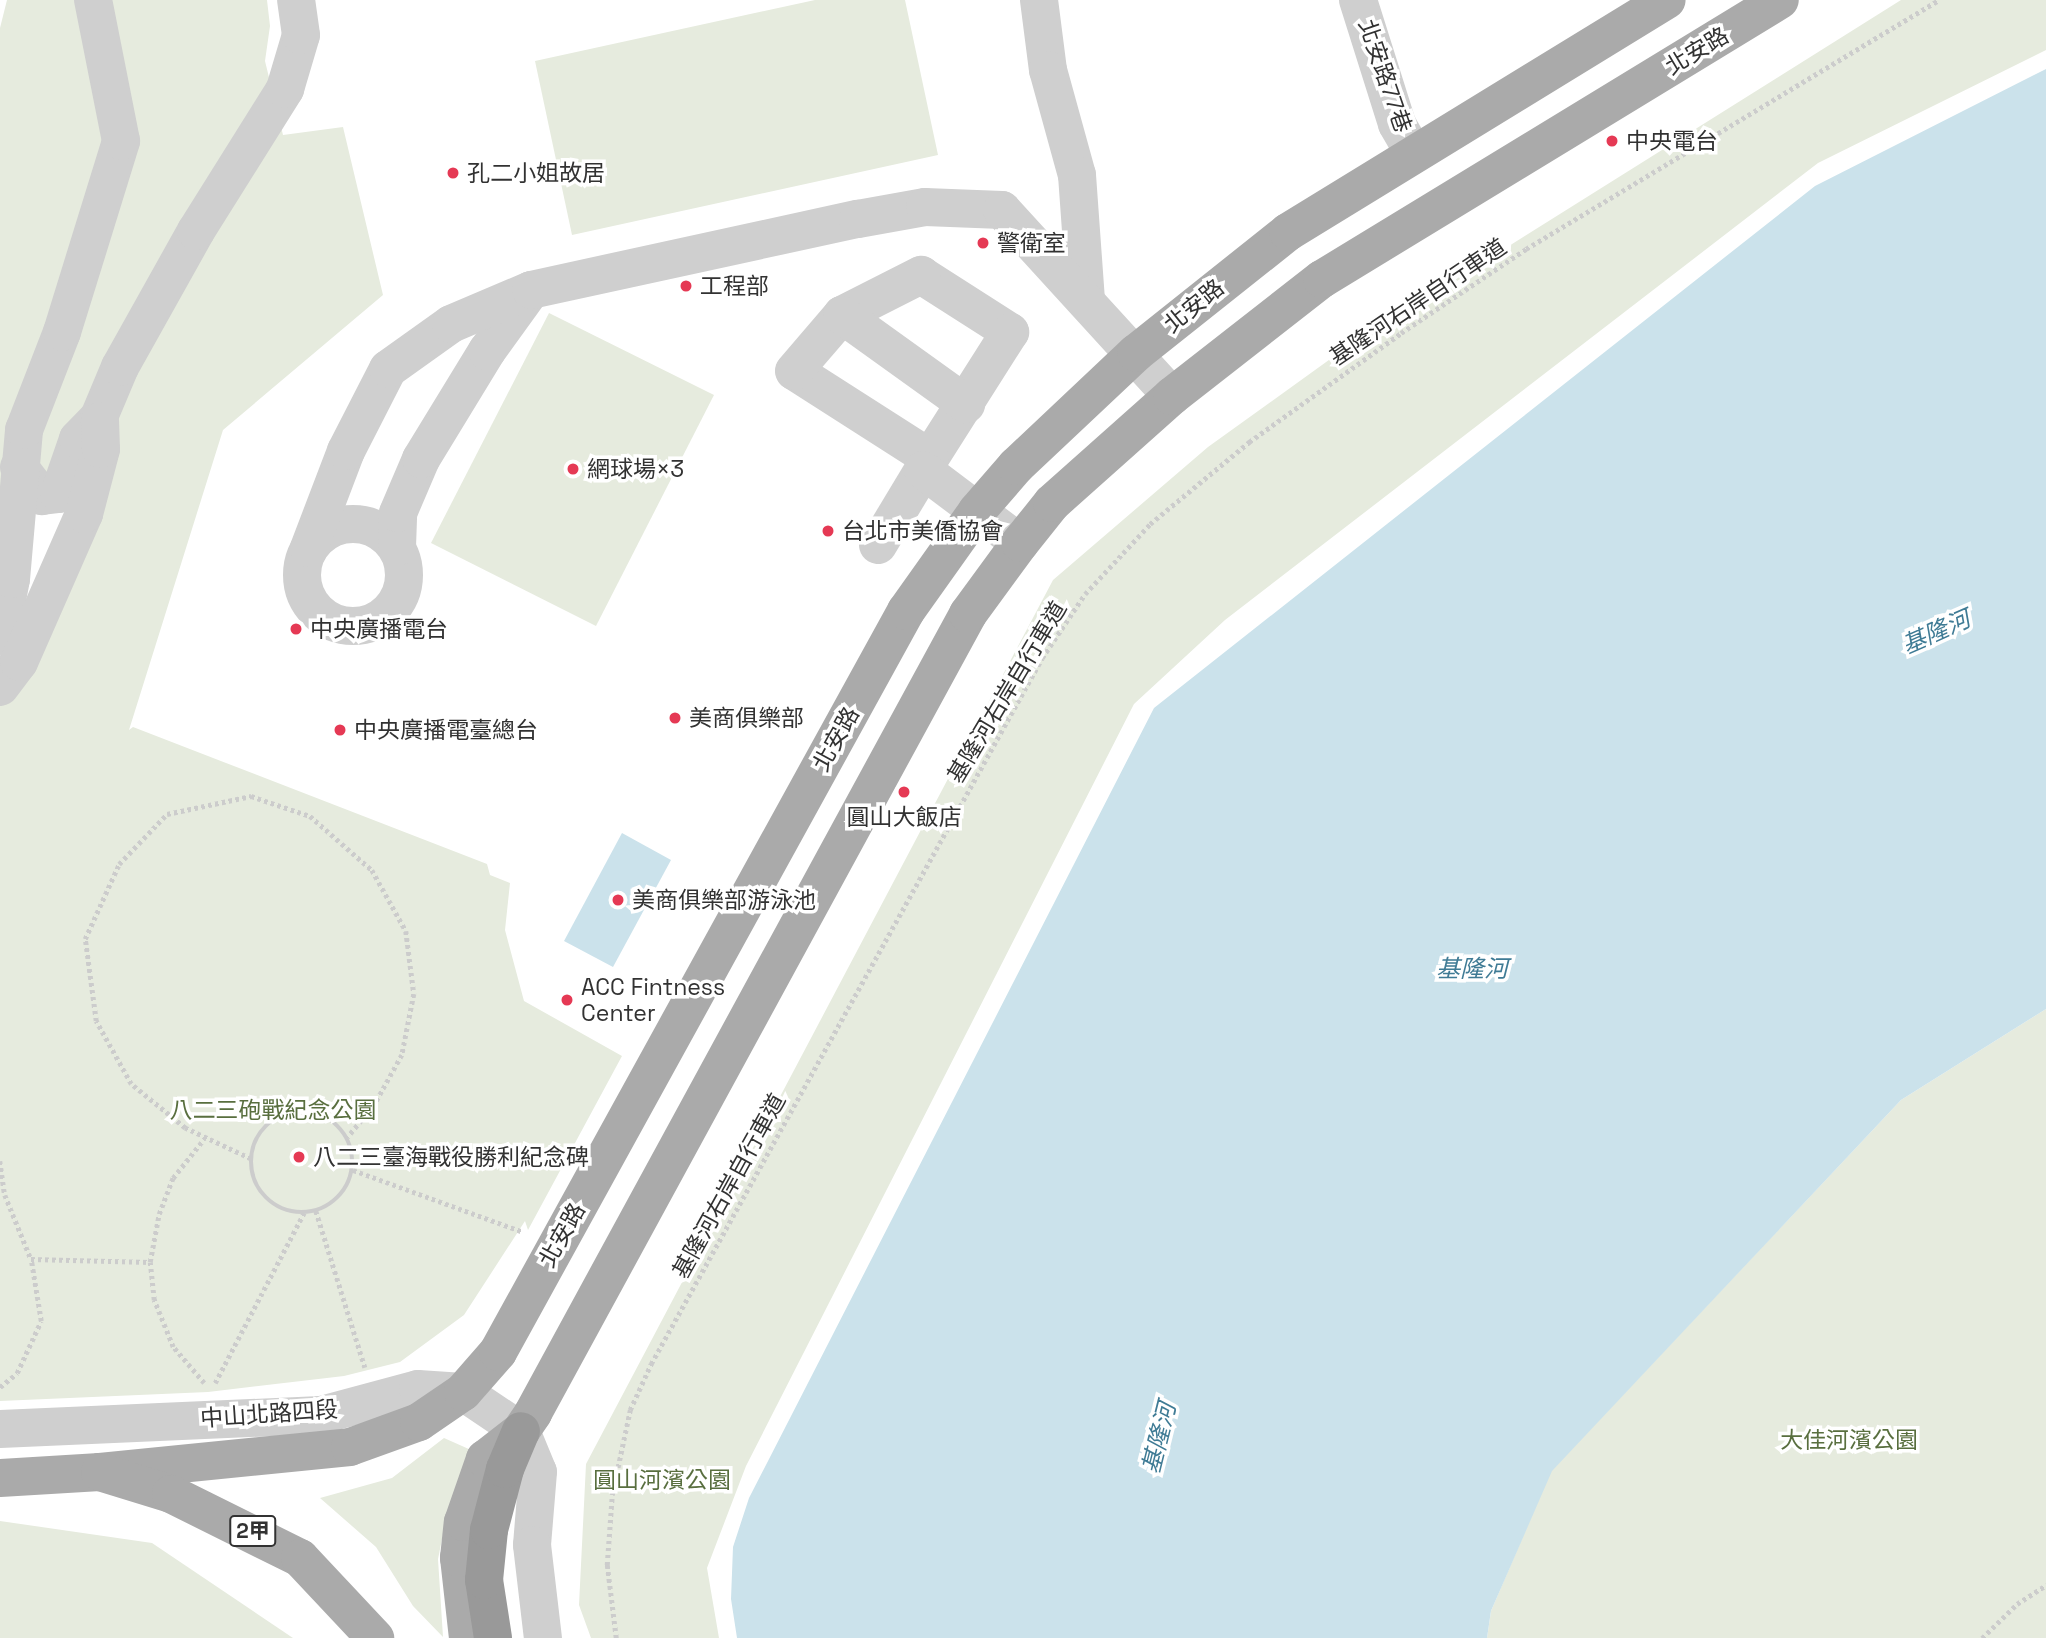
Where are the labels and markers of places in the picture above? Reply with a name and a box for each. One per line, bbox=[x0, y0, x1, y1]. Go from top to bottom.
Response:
place label: 中央電台 bbox=[1626, 127, 1718, 155]
marker: 中央電台 bbox=[1604, 133, 1620, 149]
place label: 孔二小姐故居 bbox=[467, 159, 605, 187]
marker: 孔二小姐故居 bbox=[445, 165, 461, 181]
place label: 警衛室 bbox=[997, 229, 1066, 257]
marker: 警衛室 bbox=[975, 235, 991, 251]
place label: 工程部 bbox=[700, 272, 769, 300]
marker: 工程部 bbox=[678, 278, 694, 294]
place label: 網球場×3 bbox=[587, 455, 684, 483]
marker: 網球場×3 bbox=[565, 461, 581, 477]
place label: 台北市美僑協會 bbox=[842, 517, 1003, 545]
marker: 台北市美僑協會 bbox=[820, 523, 836, 539]
place label: 中央廣播電台 bbox=[310, 615, 448, 643]
marker: 中央廣播電台 bbox=[288, 621, 304, 637]
place label: 美商俱樂部 bbox=[689, 704, 804, 732]
marker: 美商俱樂部 bbox=[667, 710, 683, 726]
place label: 中央廣播電臺總台 bbox=[354, 716, 538, 744]
marker: 中央廣播電臺總台 bbox=[332, 722, 348, 738]
marker: 圓山大飯店 bbox=[896, 784, 912, 800]
place label: 圓山大飯店 bbox=[847, 803, 961, 831]
place label: 美商俱樂部游泳池 bbox=[632, 886, 816, 914]
marker: 美商俱樂部游泳池 bbox=[610, 892, 626, 908]
place label: ACC Fintness Center bbox=[581, 973, 725, 1027]
marker: ACC Fintness Center bbox=[559, 992, 575, 1008]
place label: 八二三臺海戰役勝利紀念碑 bbox=[313, 1143, 589, 1171]
marker: 八二三臺海戰役勝利紀念碑 bbox=[291, 1149, 307, 1165]

